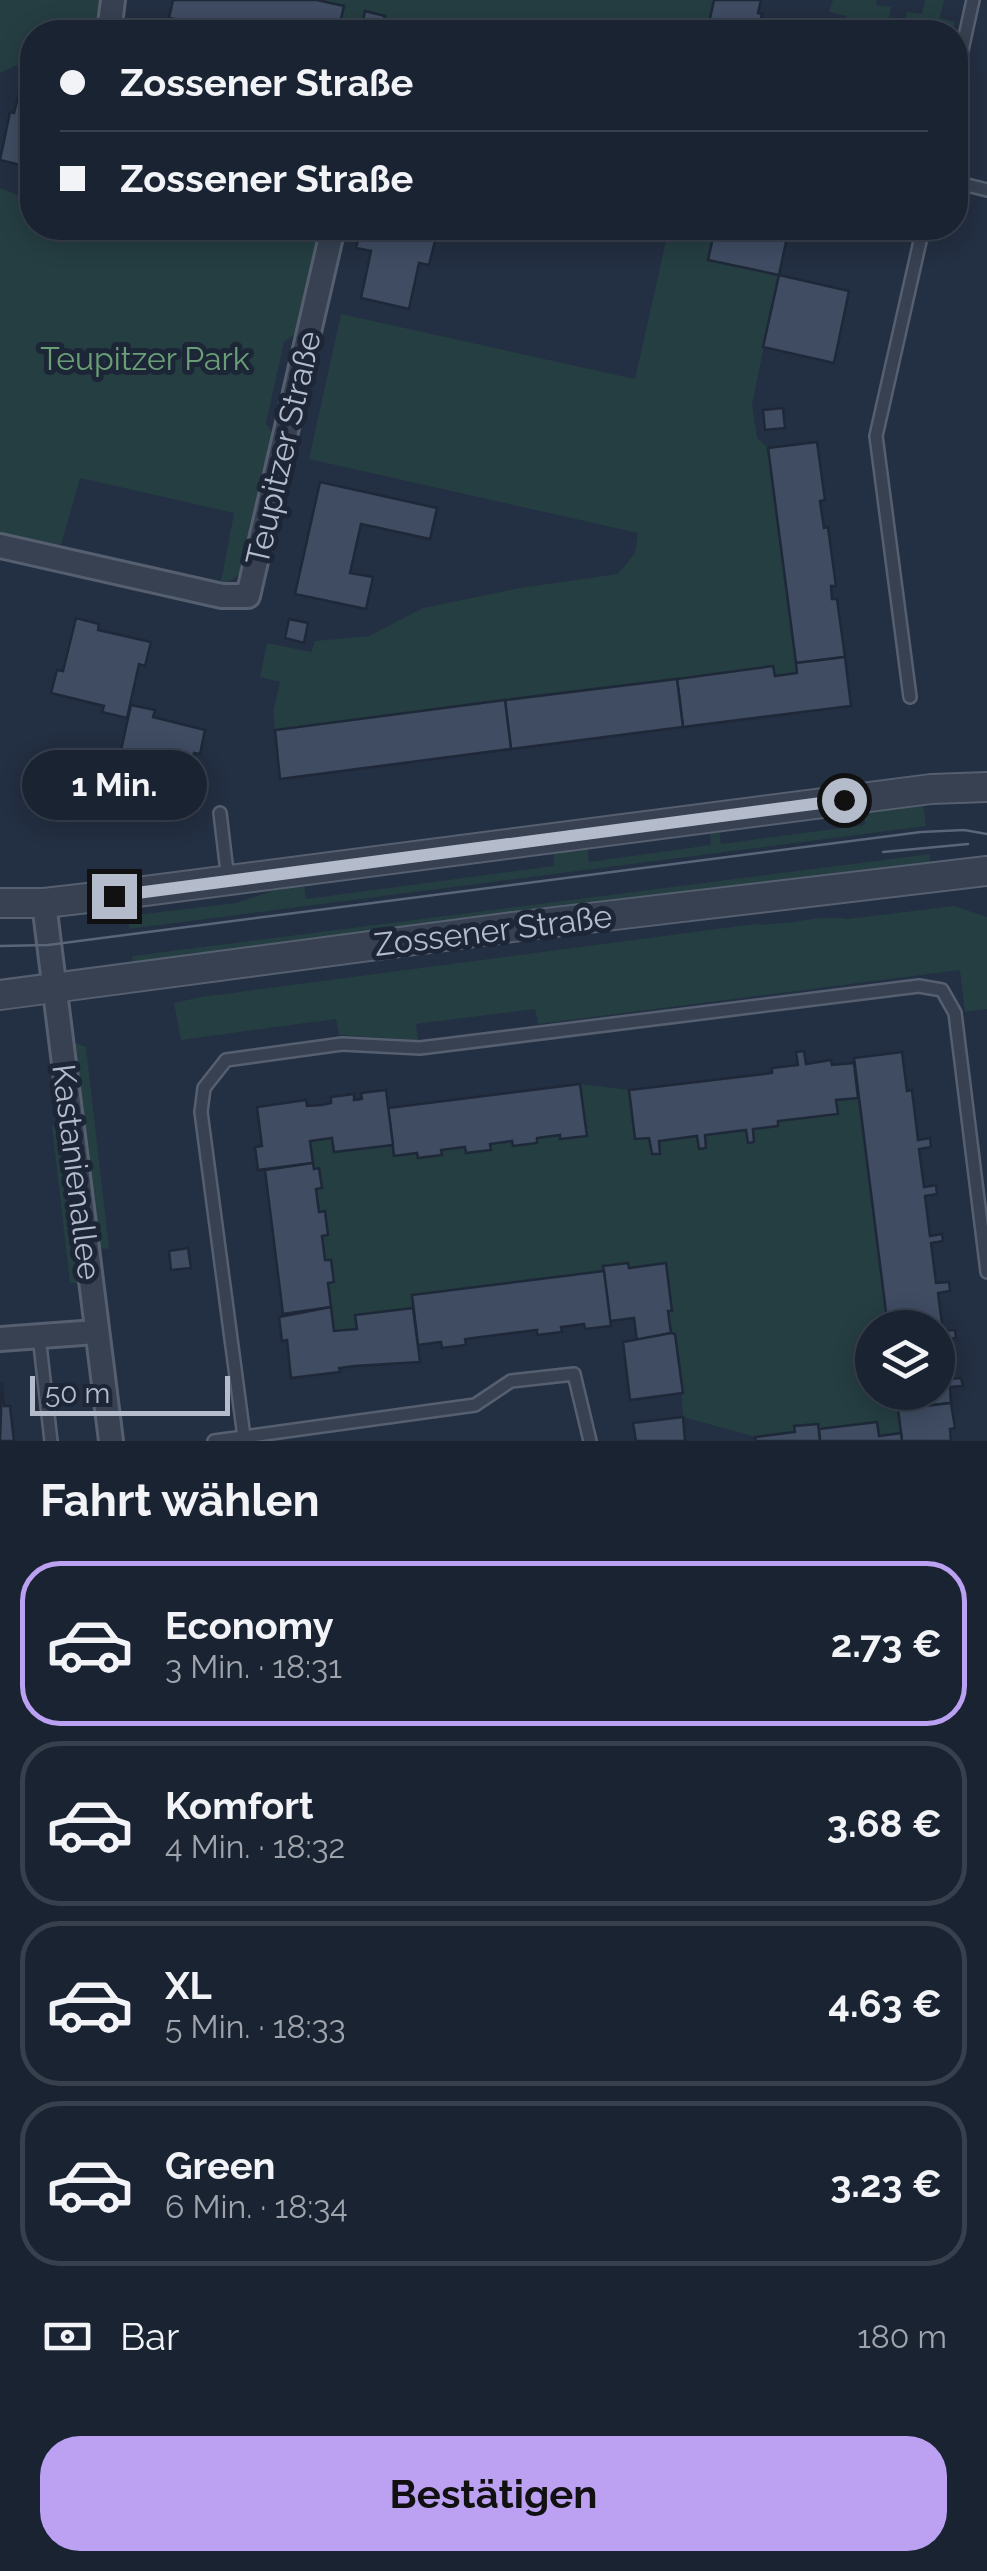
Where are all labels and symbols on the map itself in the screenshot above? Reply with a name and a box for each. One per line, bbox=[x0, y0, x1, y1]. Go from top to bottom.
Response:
street label: Teupitzer Straße bbox=[238, 327, 328, 569]
park label: Teupitzer Park bbox=[40, 340, 250, 377]
callout: 1 Min. bbox=[22, 751, 206, 821]
route start bbox=[822, 778, 867, 823]
route end bbox=[92, 874, 137, 919]
street label: Zossener Straße bbox=[372, 897, 614, 963]
street label: Kastanienallee bbox=[45, 1062, 109, 1282]
scale bar bbox=[30, 1371, 230, 1416]

